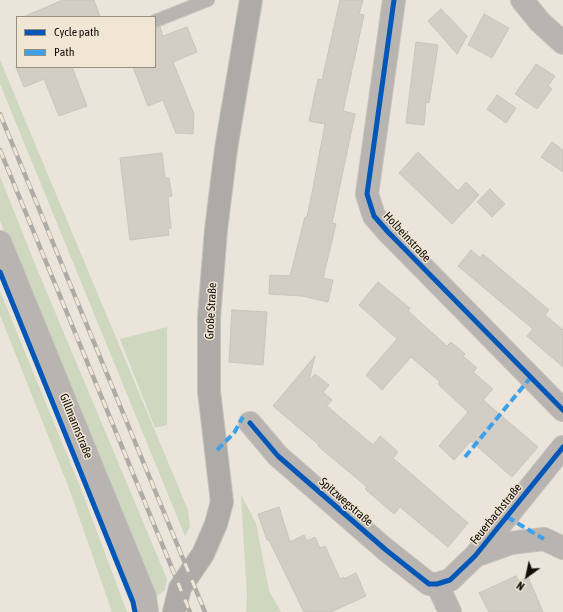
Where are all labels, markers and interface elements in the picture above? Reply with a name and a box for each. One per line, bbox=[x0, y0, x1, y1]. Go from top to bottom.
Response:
legend bbox=[16, 16, 156, 68]
text: Cycle path bbox=[54, 25, 99, 39]
text: Path bbox=[54, 45, 75, 59]
street label: Holbeinstraße bbox=[380, 209, 434, 265]
street label: Große Straße bbox=[202, 282, 220, 340]
street label: Gillmannstraße bbox=[56, 391, 96, 461]
street label: Spitzwegstraße bbox=[316, 475, 376, 529]
street label: Feuerbachstraße bbox=[467, 481, 525, 547]
north arrow bbox=[507, 556, 547, 596]
text: N bbox=[514, 579, 526, 593]

